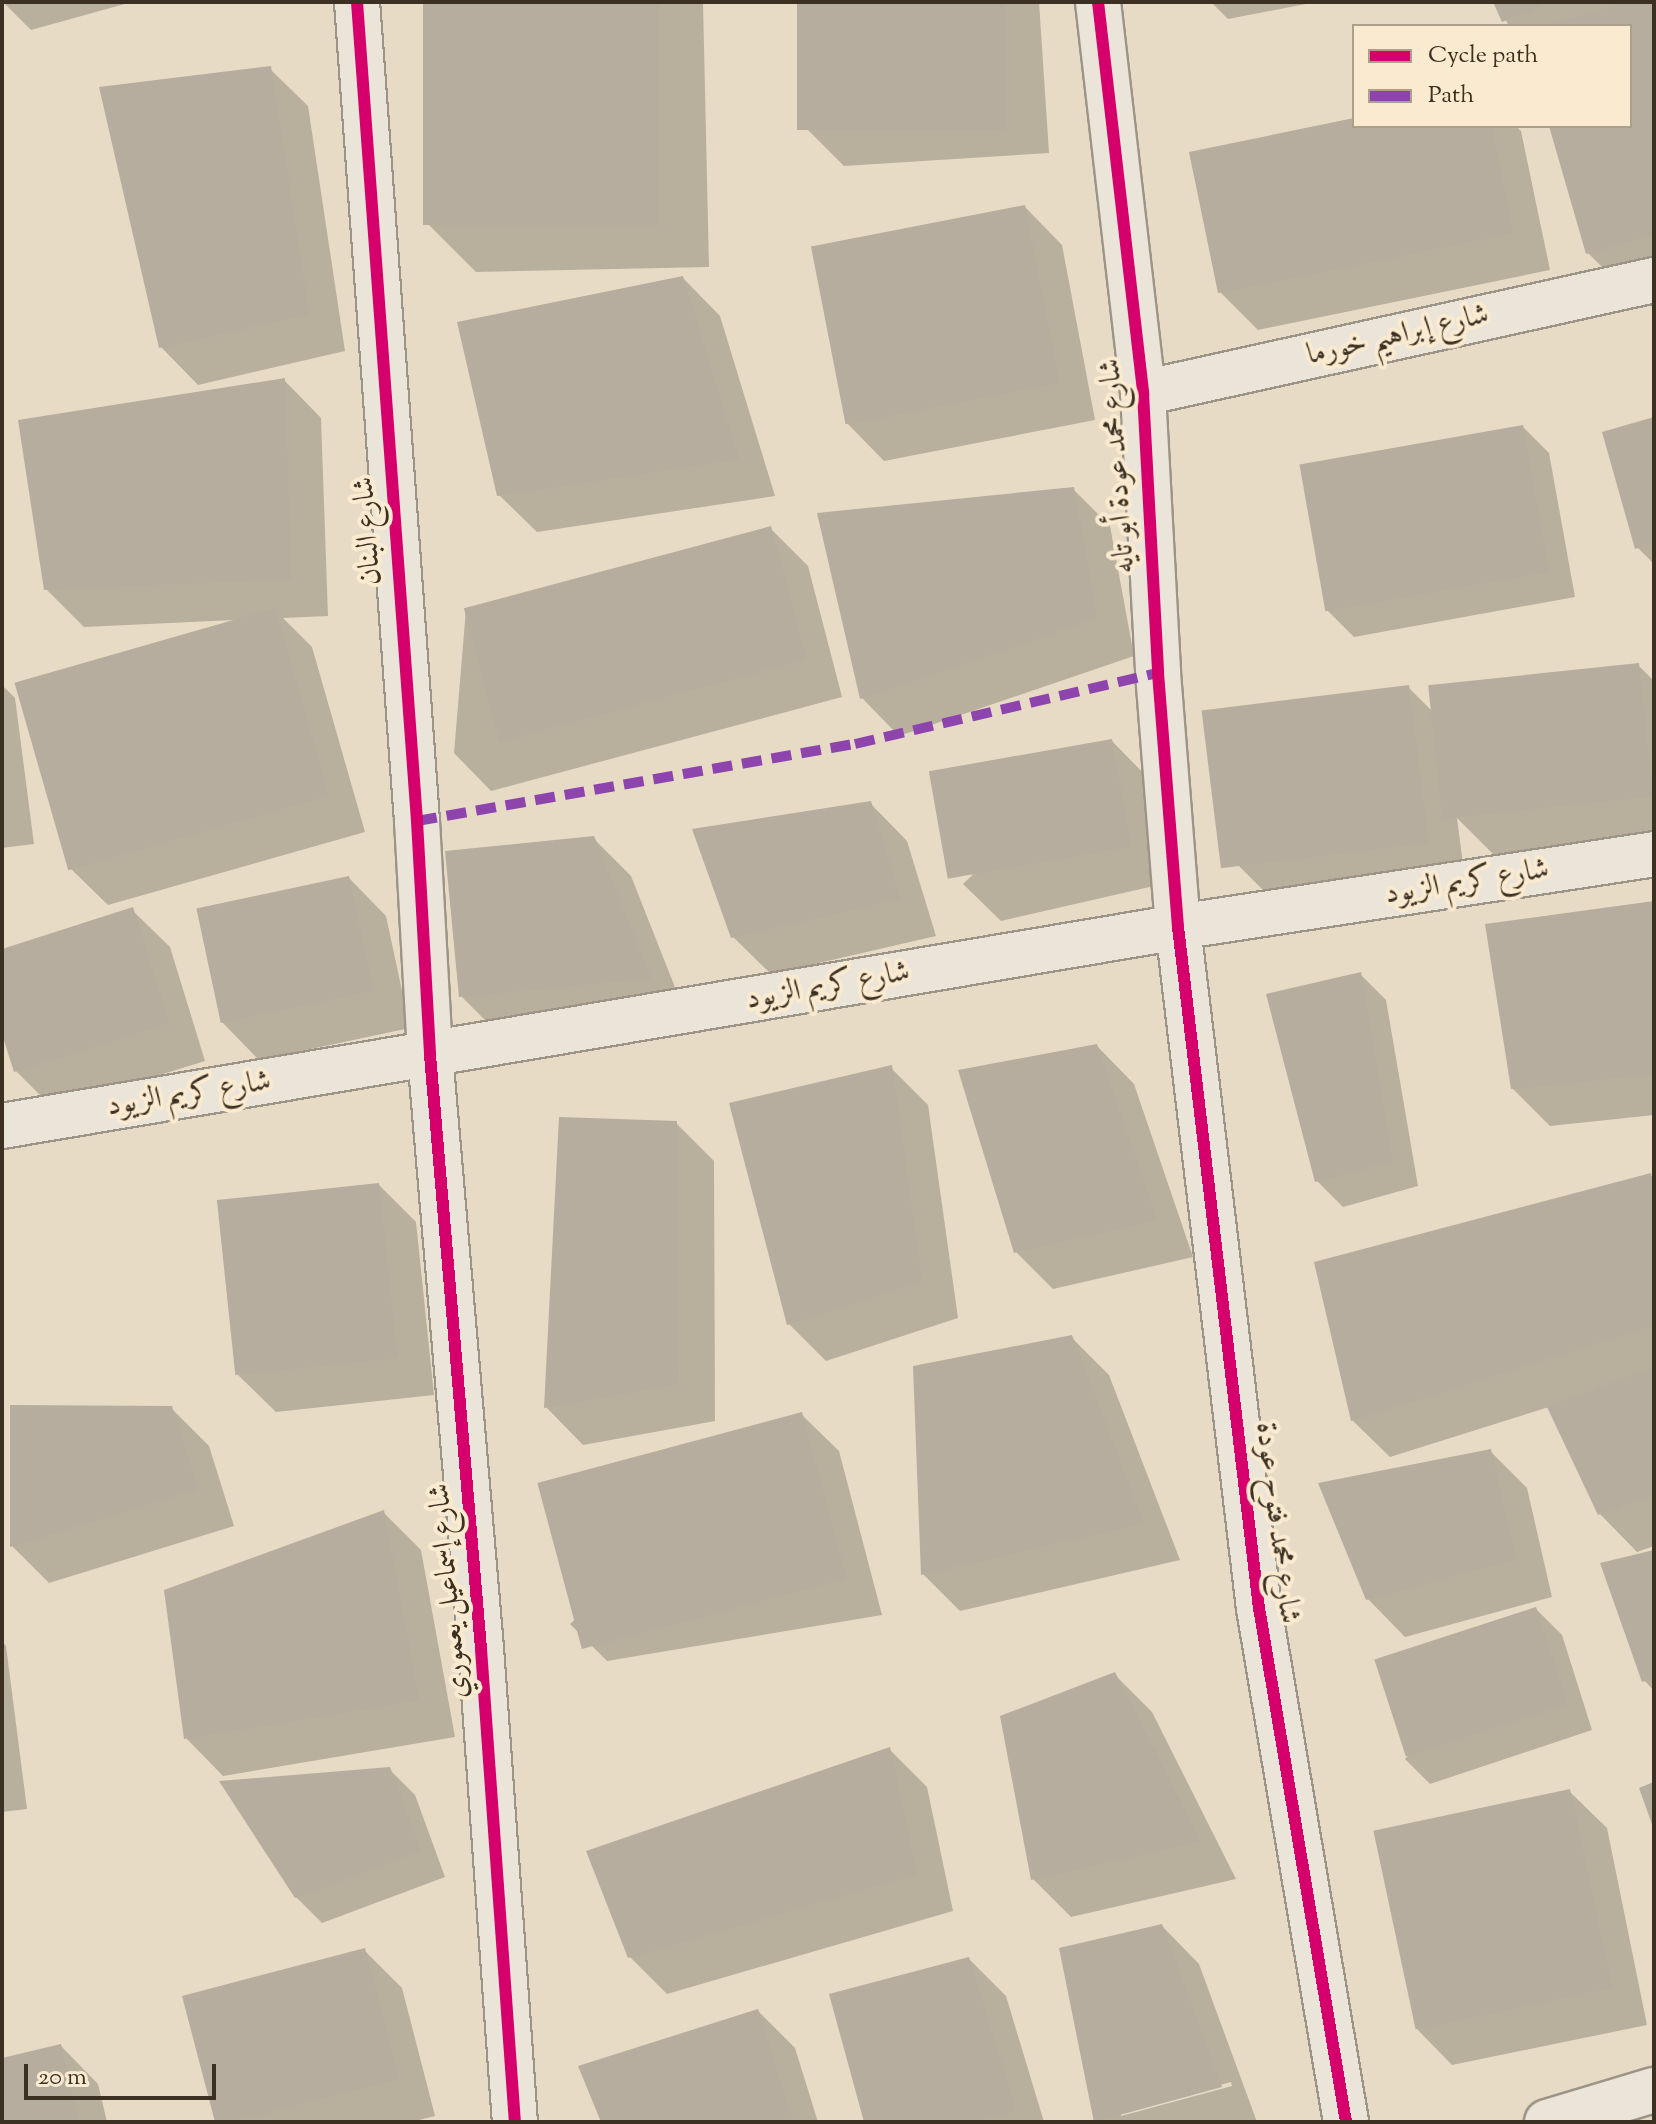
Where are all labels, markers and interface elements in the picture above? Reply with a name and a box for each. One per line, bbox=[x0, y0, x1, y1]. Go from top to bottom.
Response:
legend bbox=[1352, 24, 1632, 128]
text: Cycle path bbox=[1428, 39, 1538, 73]
text: Path bbox=[1428, 79, 1474, 113]
street label: شارع إبراهيم خورما bbox=[1304, 298, 1492, 374]
street label: شارع محمد عودة أبو تايه bbox=[1094, 357, 1144, 575]
street label: شارع البنان bbox=[347, 475, 391, 587]
street label: شارع كريم الزيود bbox=[1382, 852, 1552, 914]
street label: شارع كريم الزيود bbox=[743, 955, 913, 1019]
street label: شارع كريم الزيود bbox=[104, 1064, 274, 1126]
street label: شارع محمد فتوح عودة bbox=[1246, 1420, 1306, 1626]
street label: شارع إسماعيل يعموري bbox=[423, 1482, 477, 1700]
scale bar bbox=[28, 2048, 220, 2098]
text: 20 m bbox=[38, 2061, 87, 2095]

